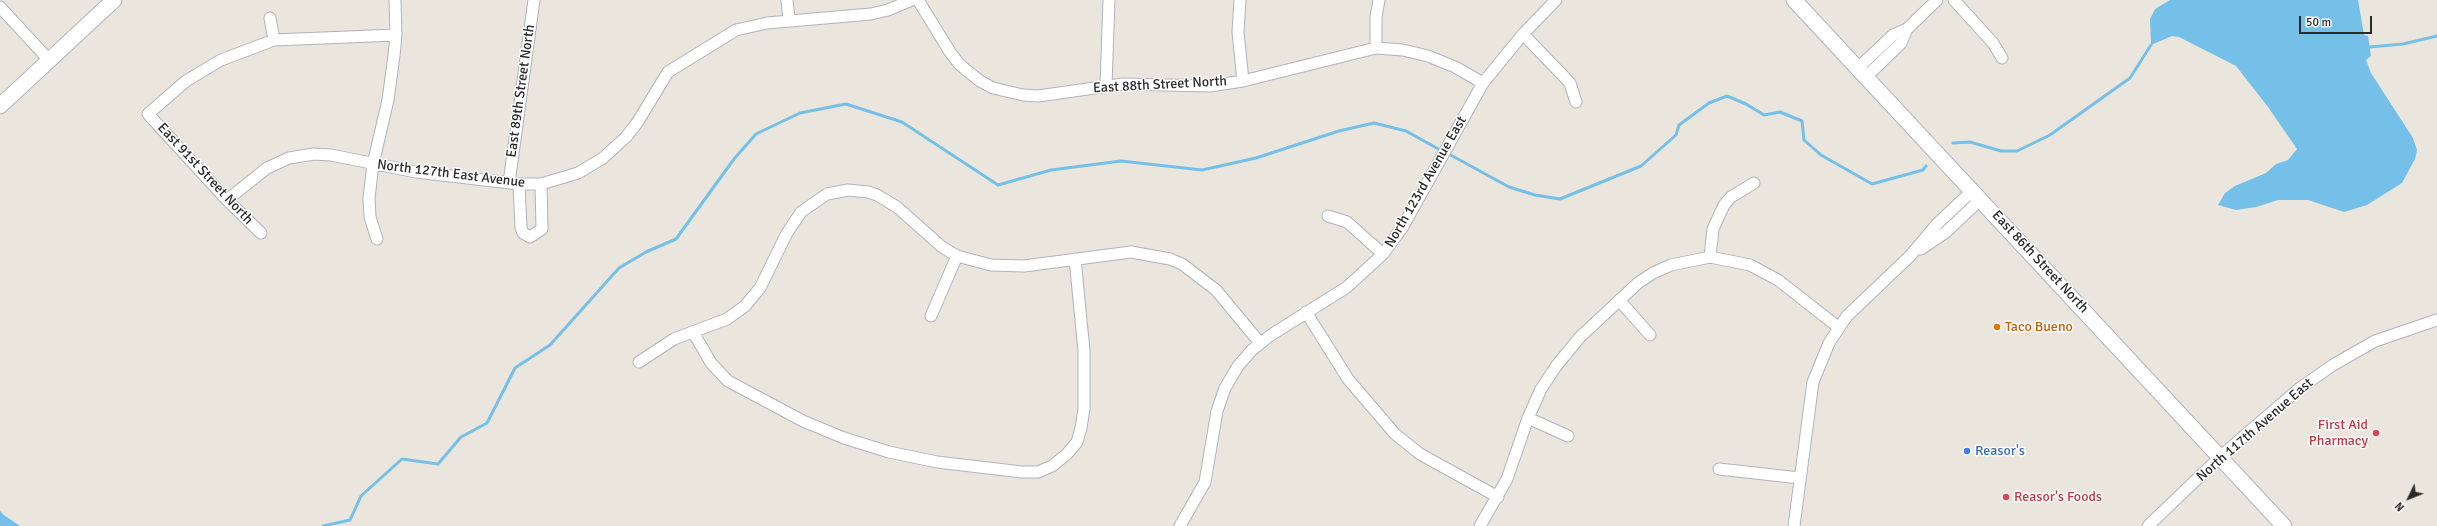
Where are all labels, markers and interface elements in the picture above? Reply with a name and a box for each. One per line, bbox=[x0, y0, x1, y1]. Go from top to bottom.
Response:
scale bar bbox=[2301, 8, 2374, 34]
text: 50 m bbox=[2306, 15, 2331, 30]
street label: East 89th Street North bbox=[503, 23, 539, 159]
street label: East 88th Street North bbox=[1093, 73, 1227, 97]
street label: North 123rd Avenue East bbox=[1382, 113, 1470, 251]
street label: East 91st Street North bbox=[154, 120, 256, 228]
street label: North 127th East Avenue bbox=[376, 157, 526, 191]
street label: East 86th Street North bbox=[1988, 207, 2092, 317]
place label: Taco Bueno bbox=[2005, 319, 2073, 335]
marker: Taco Bueno bbox=[1992, 322, 2002, 332]
street label: North 117th Avenue East bbox=[2193, 375, 2317, 485]
place label: First Aid Pharmacy bbox=[2309, 417, 2368, 450]
marker: First Aid Pharmacy bbox=[2371, 428, 2381, 438]
place label: Reasor's bbox=[1975, 443, 2025, 459]
marker: Reasor's bbox=[1962, 446, 1972, 456]
north arrow bbox=[2389, 478, 2429, 518]
place label: Reasor's Foods bbox=[2014, 489, 2102, 505]
marker: Reasor's Foods bbox=[2001, 492, 2011, 502]
text: N bbox=[2392, 499, 2407, 514]

